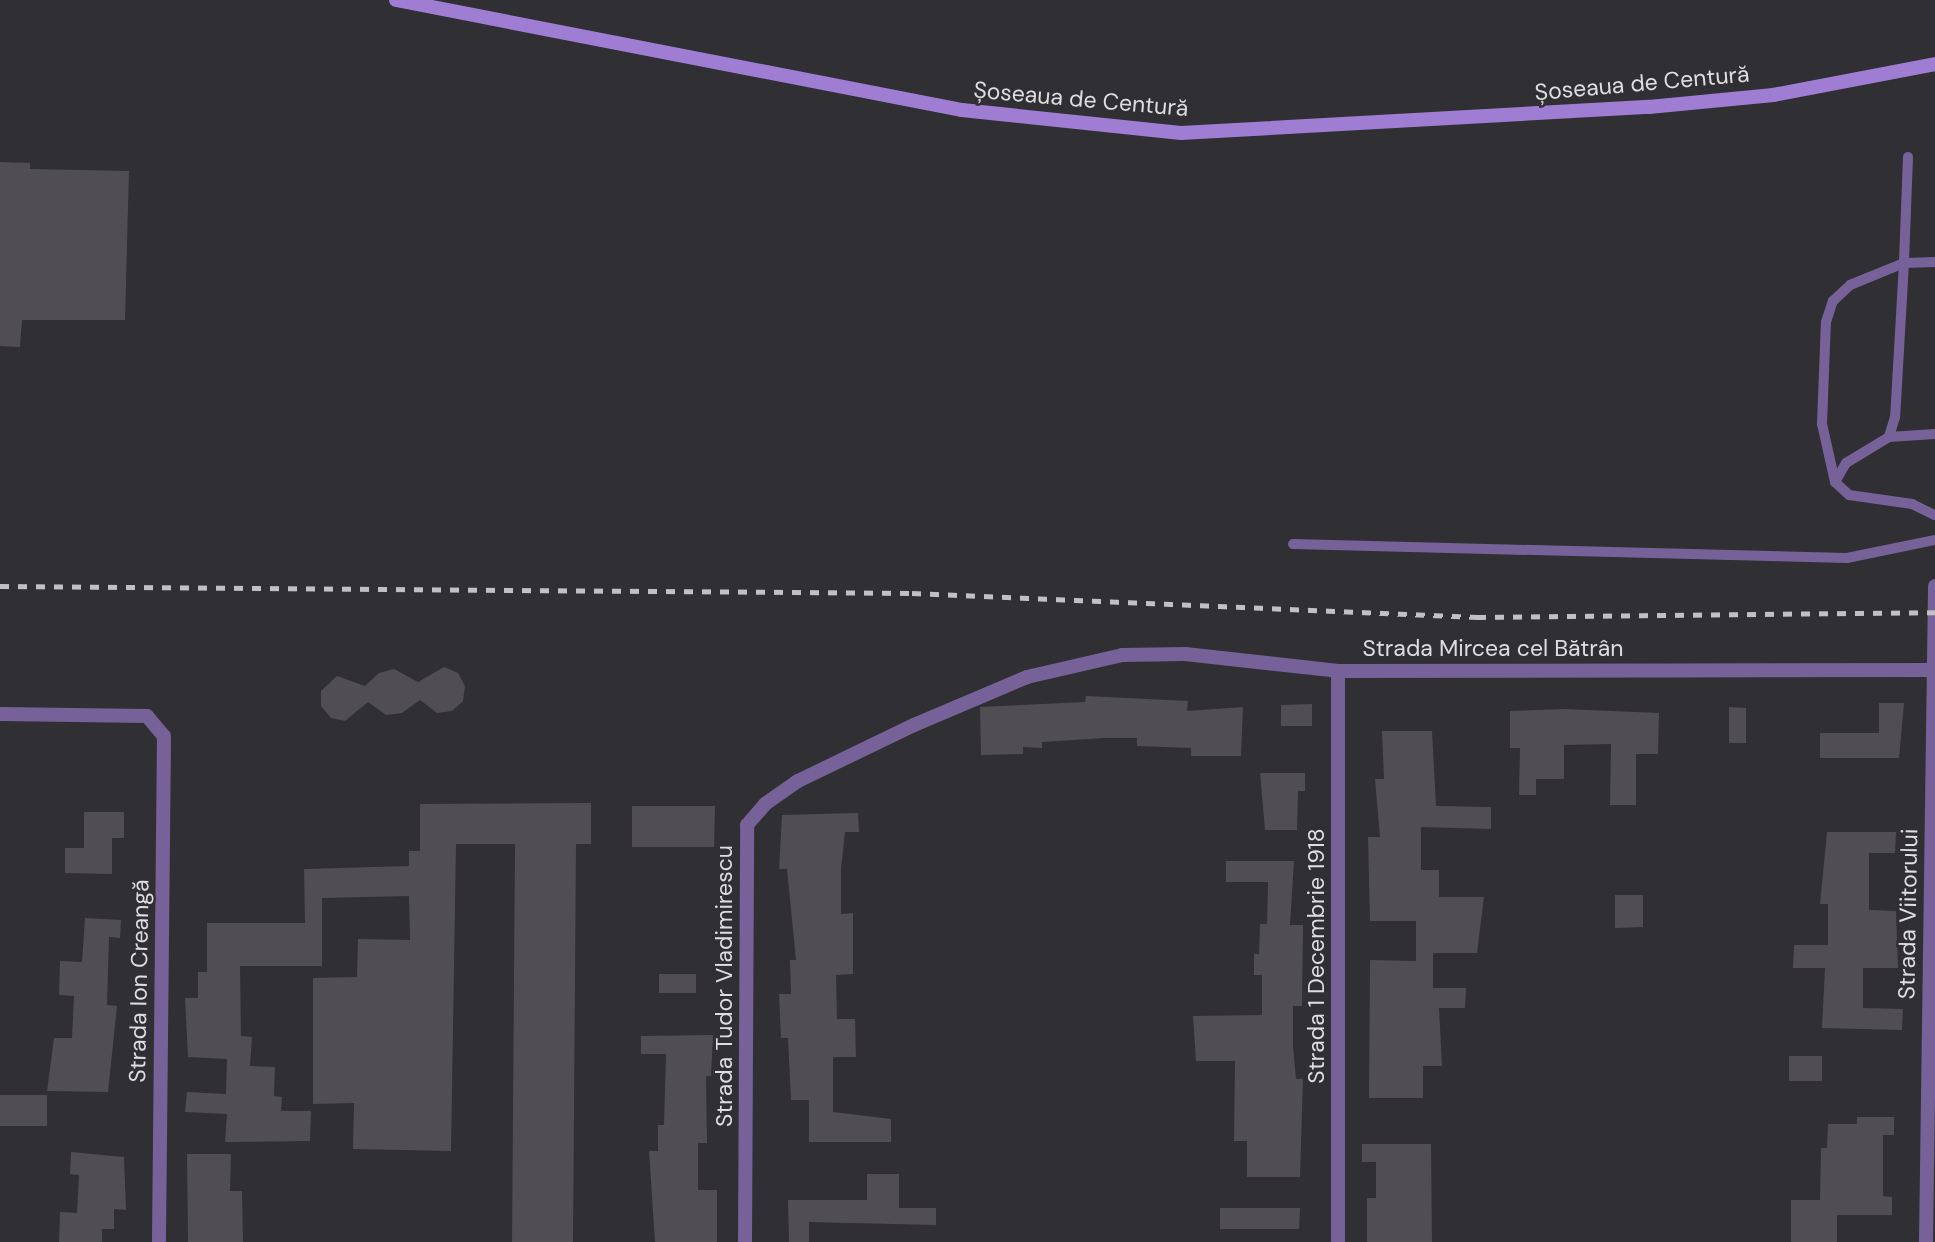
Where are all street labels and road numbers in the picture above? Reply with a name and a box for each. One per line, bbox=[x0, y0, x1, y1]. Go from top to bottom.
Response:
street label: Șoseaua de Centură bbox=[1533, 60, 1751, 106]
street label: Șoseaua de Centură bbox=[972, 76, 1190, 122]
street label: Strada Mircea cel Bătrân bbox=[1363, 634, 1623, 662]
street label: Strada 1 Decembrie 1918 bbox=[1302, 828, 1330, 1084]
street label: Strada Viitorului bbox=[1893, 828, 1923, 1000]
street label: Strada Tudor Vladimirescu bbox=[710, 845, 738, 1127]
street label: Strada Ion Creangă bbox=[123, 879, 155, 1083]

